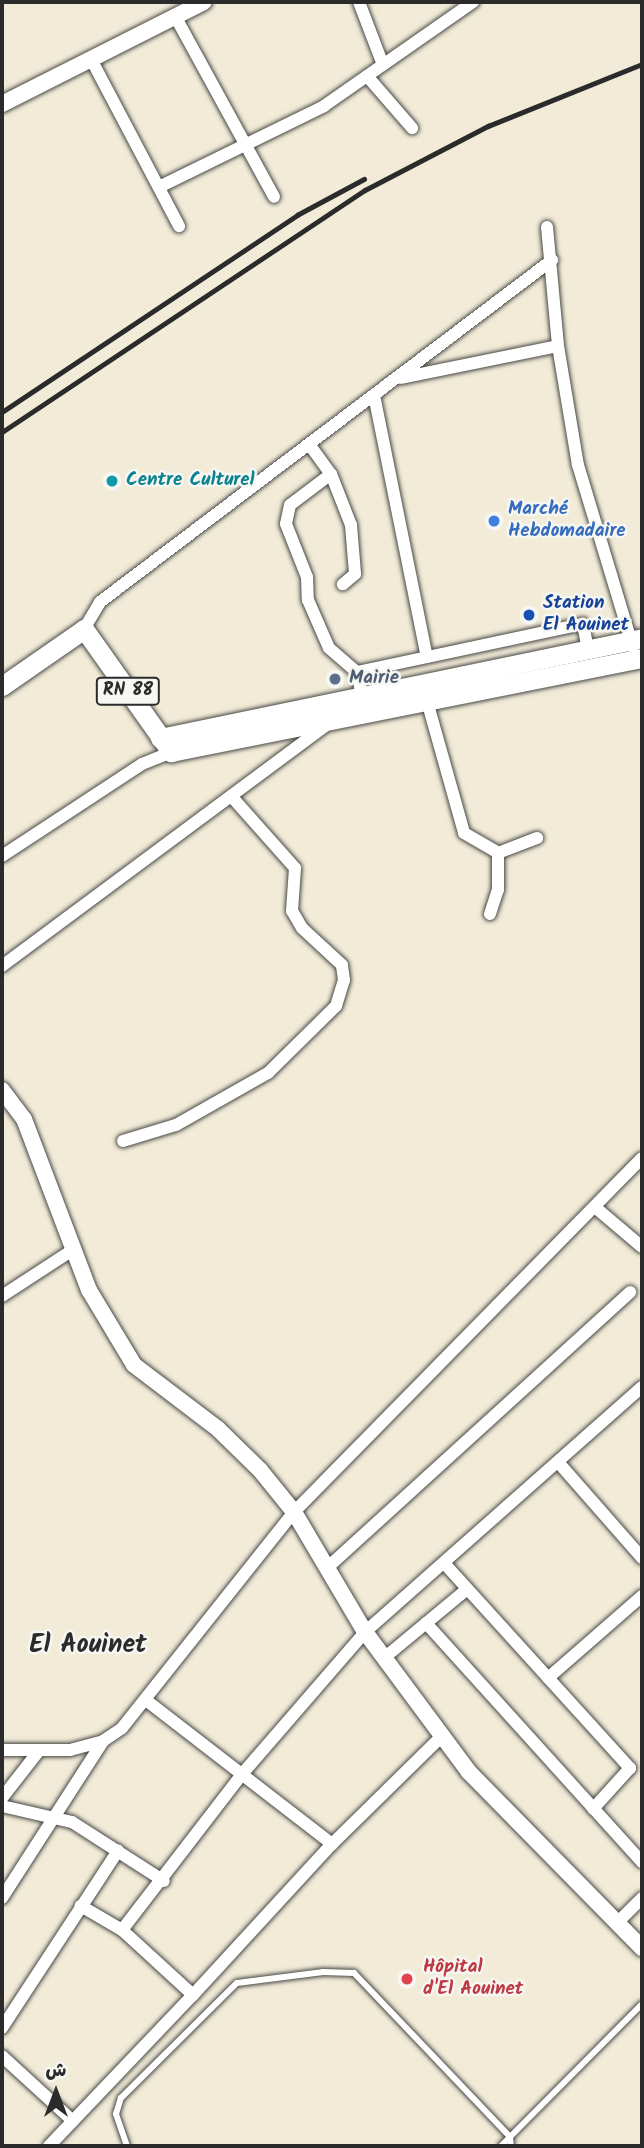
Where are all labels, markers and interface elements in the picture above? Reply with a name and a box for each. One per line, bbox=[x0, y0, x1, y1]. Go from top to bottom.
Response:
place label: Centre Culturel bbox=[126, 470, 255, 492]
marker: Centre Culturel bbox=[104, 473, 120, 489]
place label: Marché Hebdomadaire bbox=[508, 499, 626, 543]
marker: Marché Hebdomadaire bbox=[486, 513, 502, 529]
place label: Station El Aouinet bbox=[543, 593, 629, 637]
marker: Station El Aouinet bbox=[521, 607, 537, 623]
place label: Mairie bbox=[349, 668, 399, 690]
marker: Mairie bbox=[327, 671, 343, 687]
road number: RN 88 bbox=[95, 676, 161, 706]
district label: El Aouinet bbox=[29, 1630, 147, 1662]
place label: Hôpital d'El Aouinet bbox=[423, 1957, 523, 2001]
marker: Hôpital d'El Aouinet bbox=[397, 1969, 417, 1989]
text: ش bbox=[46, 2056, 66, 2086]
north arrow bbox=[21, 2057, 91, 2127]

